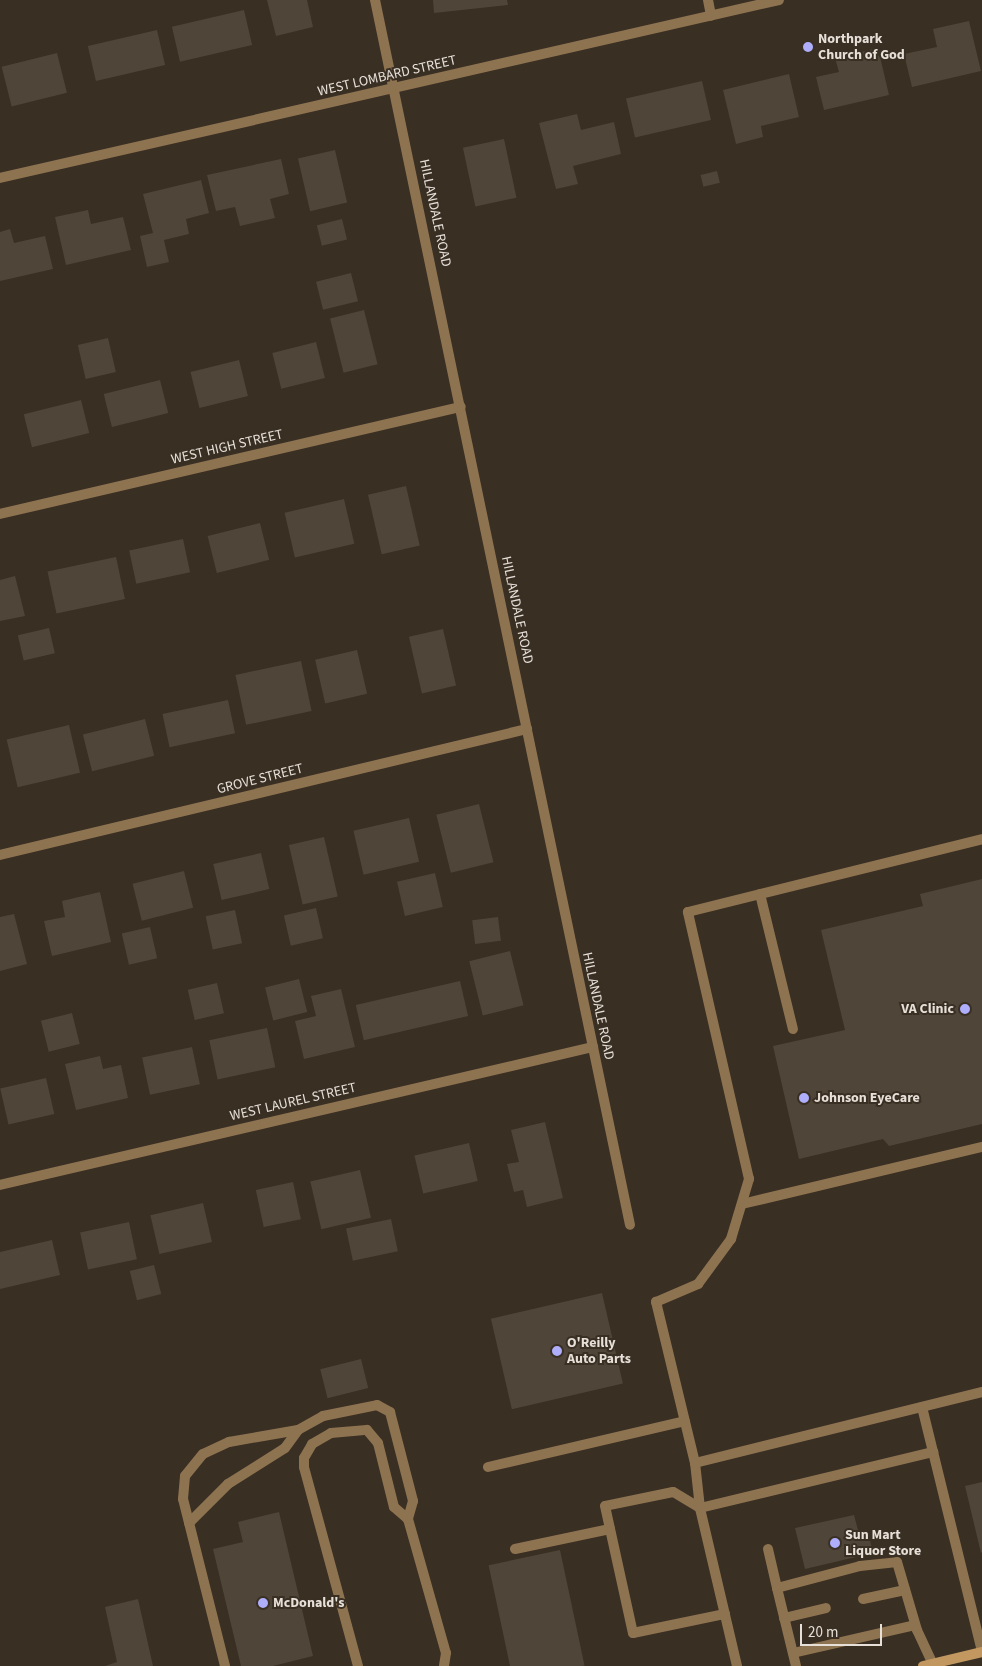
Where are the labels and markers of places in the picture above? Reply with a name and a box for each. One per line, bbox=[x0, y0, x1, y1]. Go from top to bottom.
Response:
place label: Northpark Church of God bbox=[818, 31, 905, 64]
marker: Northpark Church of God bbox=[802, 41, 814, 53]
place label: VA Clinic bbox=[901, 1001, 954, 1017]
marker: VA Clinic bbox=[958, 1002, 972, 1016]
place label: Johnson EyeCare bbox=[814, 1090, 920, 1106]
marker: Johnson EyeCare bbox=[798, 1092, 810, 1104]
place label: O'Reilly Auto Parts bbox=[567, 1335, 631, 1368]
marker: O'Reilly Auto Parts bbox=[551, 1345, 563, 1357]
place label: Sun Mart Liquor Store bbox=[845, 1527, 921, 1560]
marker: Sun Mart Liquor Store bbox=[829, 1537, 841, 1549]
place label: McDonald's bbox=[273, 1595, 344, 1611]
marker: McDonald's bbox=[257, 1597, 269, 1609]

